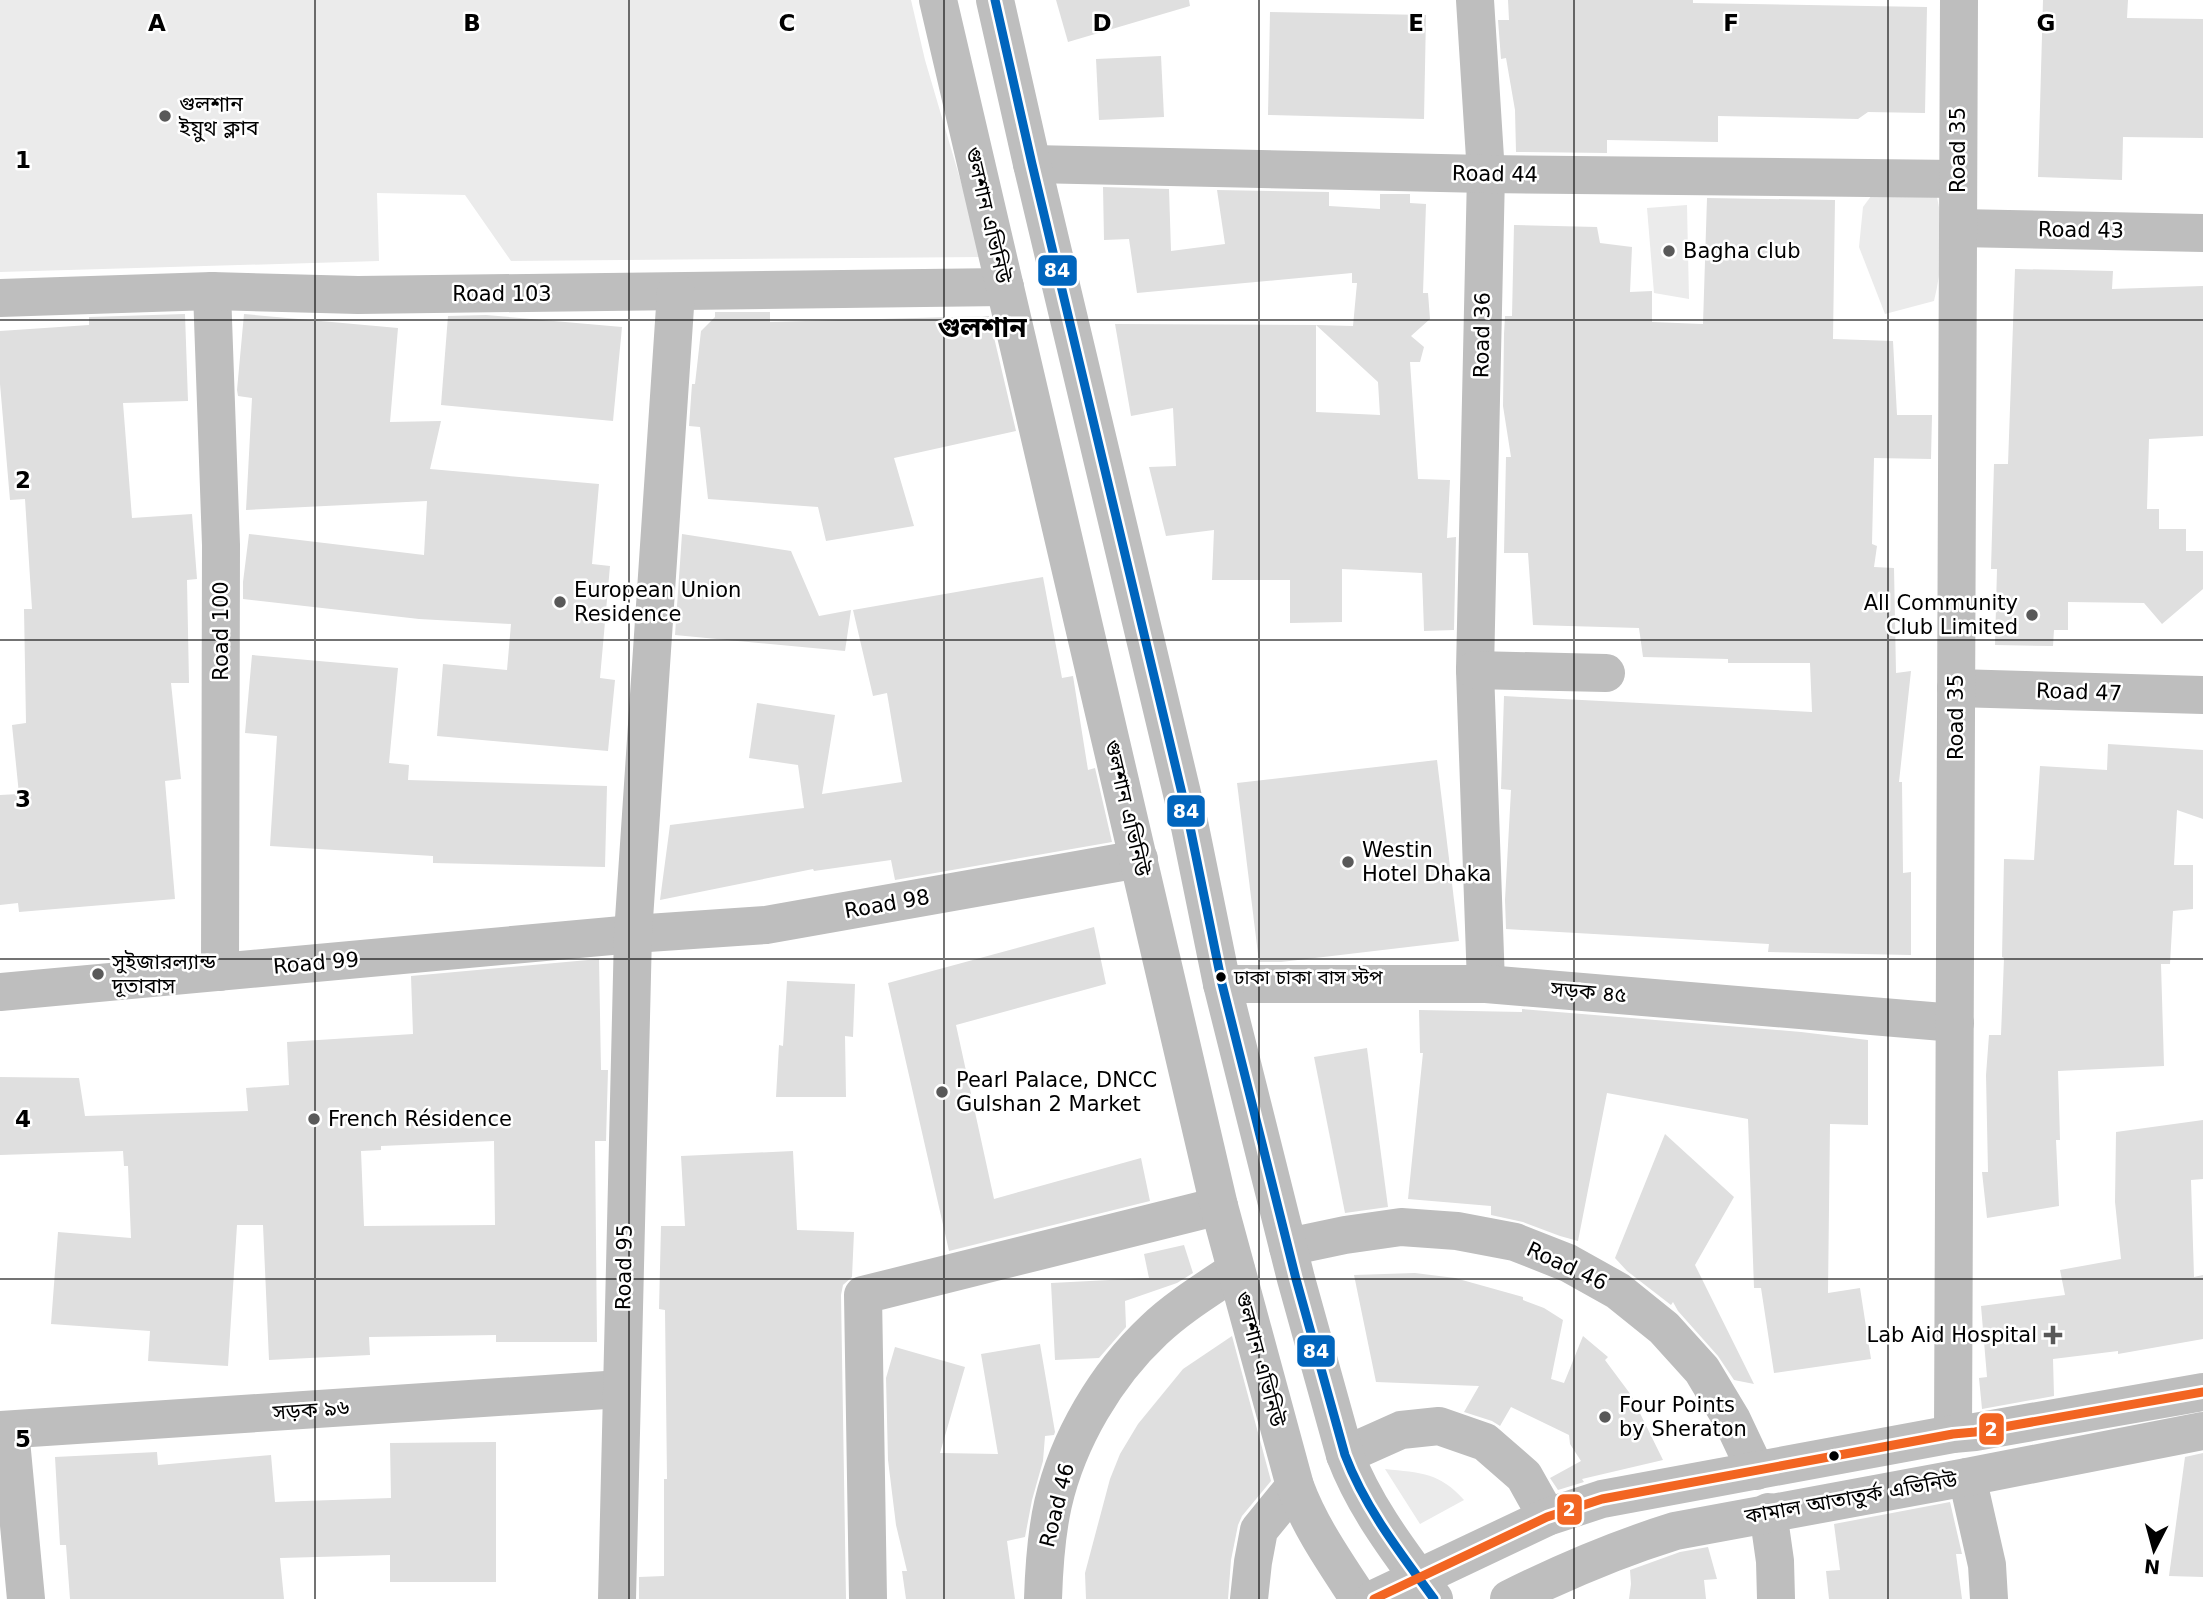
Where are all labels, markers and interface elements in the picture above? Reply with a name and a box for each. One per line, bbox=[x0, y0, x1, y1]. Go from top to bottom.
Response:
text: A bbox=[148, 10, 166, 36]
text: B bbox=[463, 10, 481, 36]
text: C bbox=[779, 10, 795, 36]
text: D bbox=[1092, 10, 1112, 36]
text: E bbox=[1408, 10, 1424, 36]
text: F bbox=[1723, 10, 1739, 36]
text: G bbox=[2037, 10, 2055, 36]
place label: গুলশান ইয়ুথ ক্লাব bbox=[178, 92, 259, 143]
street label: Road 35 bbox=[1946, 107, 1970, 193]
marker: গুলশান ইয়ুথ ক্লাব bbox=[157, 108, 173, 124]
street label: গুলশান এভিনিউ bbox=[961, 144, 1016, 287]
text: 1 bbox=[15, 147, 31, 173]
street label: Road 44 bbox=[1452, 161, 1538, 187]
street label: Road 43 bbox=[2038, 217, 2124, 243]
place label: Bagha club bbox=[1683, 239, 1800, 263]
marker: Bagha club bbox=[1661, 243, 1677, 259]
line badge: 84 bbox=[1037, 254, 1078, 287]
text: 84 bbox=[1044, 259, 1070, 281]
street label: Road 103 bbox=[452, 282, 552, 306]
street label: Road 36 bbox=[1469, 292, 1495, 378]
district label: গুলশান bbox=[937, 311, 1027, 344]
text: 2 bbox=[15, 467, 31, 493]
place label: European Union Residence bbox=[574, 578, 741, 626]
street label: Road 100 bbox=[209, 581, 233, 681]
place label: All Community Club Limited bbox=[1864, 591, 2018, 639]
marker: European Union Residence bbox=[552, 594, 568, 610]
marker: All Community Club Limited bbox=[2024, 607, 2040, 623]
street label: Road 35 bbox=[1944, 674, 1968, 760]
street label: Road 47 bbox=[2036, 679, 2122, 705]
street label: গুলশান এভিনিউ bbox=[1100, 737, 1155, 880]
text: 3 bbox=[15, 786, 31, 812]
line badge: 84 bbox=[1166, 794, 1206, 828]
text: 84 bbox=[1173, 800, 1199, 822]
place label: Westin Hotel Dhaka bbox=[1362, 838, 1491, 886]
marker: Westin Hotel Dhaka bbox=[1340, 854, 1356, 870]
street label: Road 98 bbox=[843, 885, 931, 923]
street label: Road 99 bbox=[272, 947, 360, 979]
place label: সুইজারল্যান্ড দূতাবাস bbox=[111, 950, 216, 998]
marker: সুইজারল্যান্ড দূতাবাস bbox=[90, 966, 106, 982]
place label: ঢাকা চাকা বাস স্টপ bbox=[1233, 966, 1383, 988]
marker: ঢাকা চাকা বাস স্টপ bbox=[1214, 970, 1228, 984]
street label: সড়ক ৪৫ bbox=[1549, 977, 1628, 1007]
place label: Pearl Palace, DNCC Gulshan 2 Market bbox=[956, 1068, 1157, 1116]
marker: Pearl Palace, DNCC Gulshan 2 Market bbox=[934, 1084, 950, 1100]
text: 4 bbox=[15, 1106, 31, 1132]
place label: French Résidence bbox=[328, 1107, 512, 1131]
marker: French Résidence bbox=[306, 1111, 322, 1127]
street label: Road 95 bbox=[611, 1224, 637, 1310]
street label: Road 46 bbox=[1523, 1237, 1611, 1295]
street label: গুলশান এভিনিউ bbox=[1230, 1289, 1290, 1430]
place label: Lab Aid Hospital bbox=[1867, 1323, 2037, 1347]
marker: Lab Aid Hospital bbox=[2043, 1325, 2063, 1345]
line badge: 84 bbox=[1296, 1334, 1336, 1368]
text: 84 bbox=[1303, 1340, 1329, 1362]
place label: Four Points by Sheraton bbox=[1619, 1393, 1747, 1441]
street label: সড়ক ৯৬ bbox=[271, 1395, 350, 1425]
marker: Four Points by Sheraton bbox=[1597, 1409, 1613, 1425]
line badge: 2 bbox=[1978, 1412, 2005, 1446]
text: 2 bbox=[1984, 1418, 1998, 1440]
text: 5 bbox=[15, 1426, 31, 1452]
unlabelled marker bbox=[1827, 1449, 1841, 1463]
street label: Road 46 bbox=[1035, 1460, 1079, 1550]
street label: কামাল আতাতুর্ক এভিনিউ bbox=[1742, 1466, 1960, 1529]
line badge: 2 bbox=[1556, 1493, 1583, 1526]
text: 2 bbox=[1562, 1498, 1576, 1520]
north arrow bbox=[2119, 1515, 2189, 1585]
text: N bbox=[2143, 1555, 2161, 1579]

